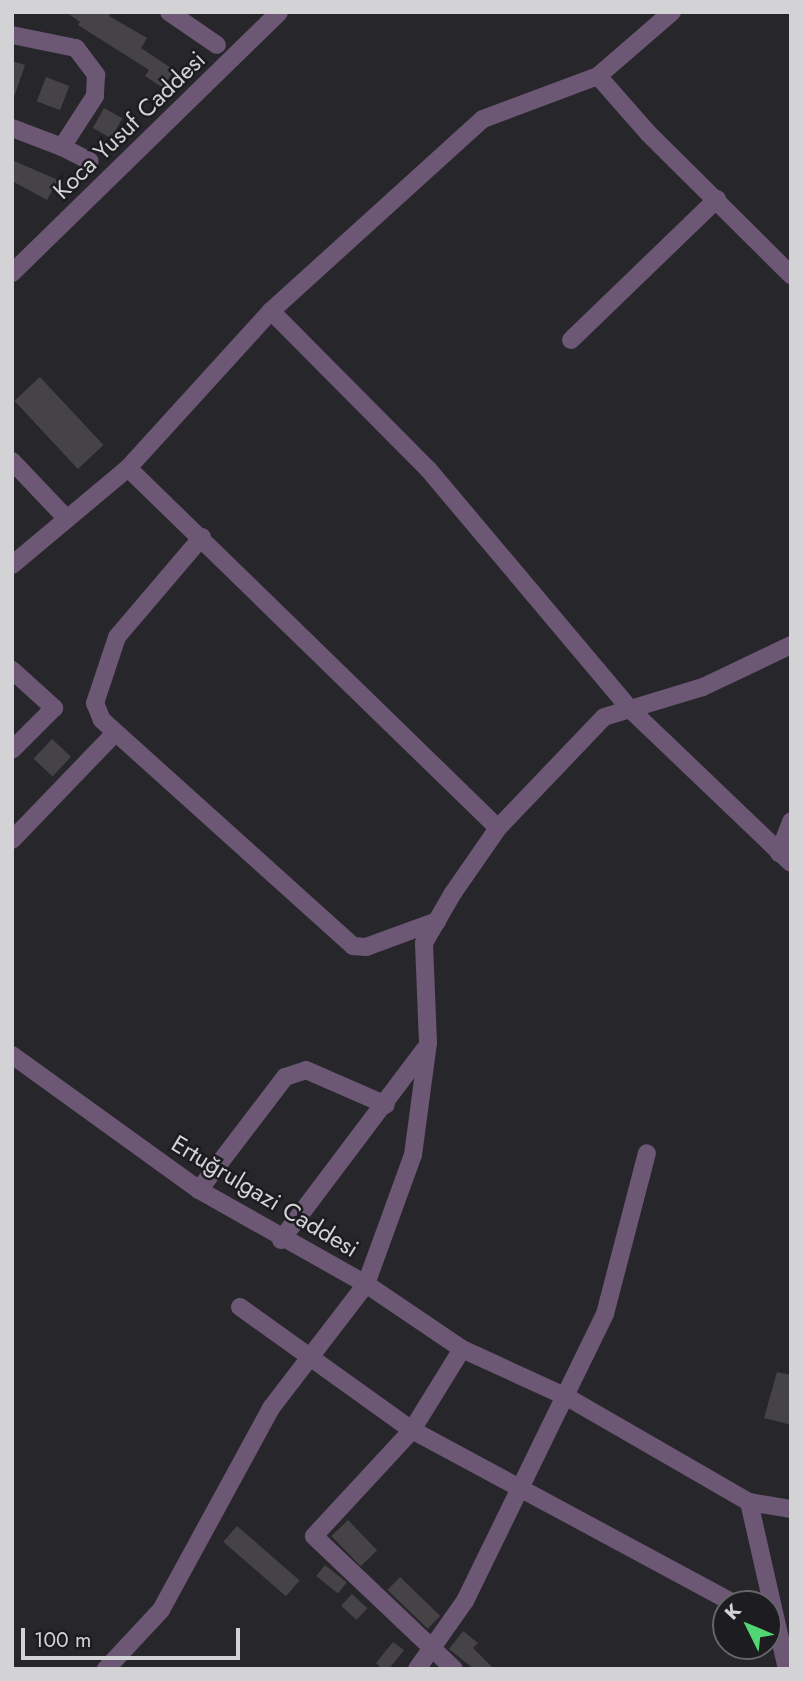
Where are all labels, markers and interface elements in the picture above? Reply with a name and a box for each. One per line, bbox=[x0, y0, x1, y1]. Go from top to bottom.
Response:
street label: Koca Yusuf Caddesi bbox=[47, 45, 211, 205]
street label: Ertuğrulgazi Caddesi bbox=[166, 1129, 364, 1263]
north arrow bbox=[712, 1590, 782, 1660]
text: K bbox=[718, 1598, 747, 1626]
scale bar bbox=[24, 1614, 243, 1658]
text: 100 m bbox=[34, 1625, 91, 1655]

